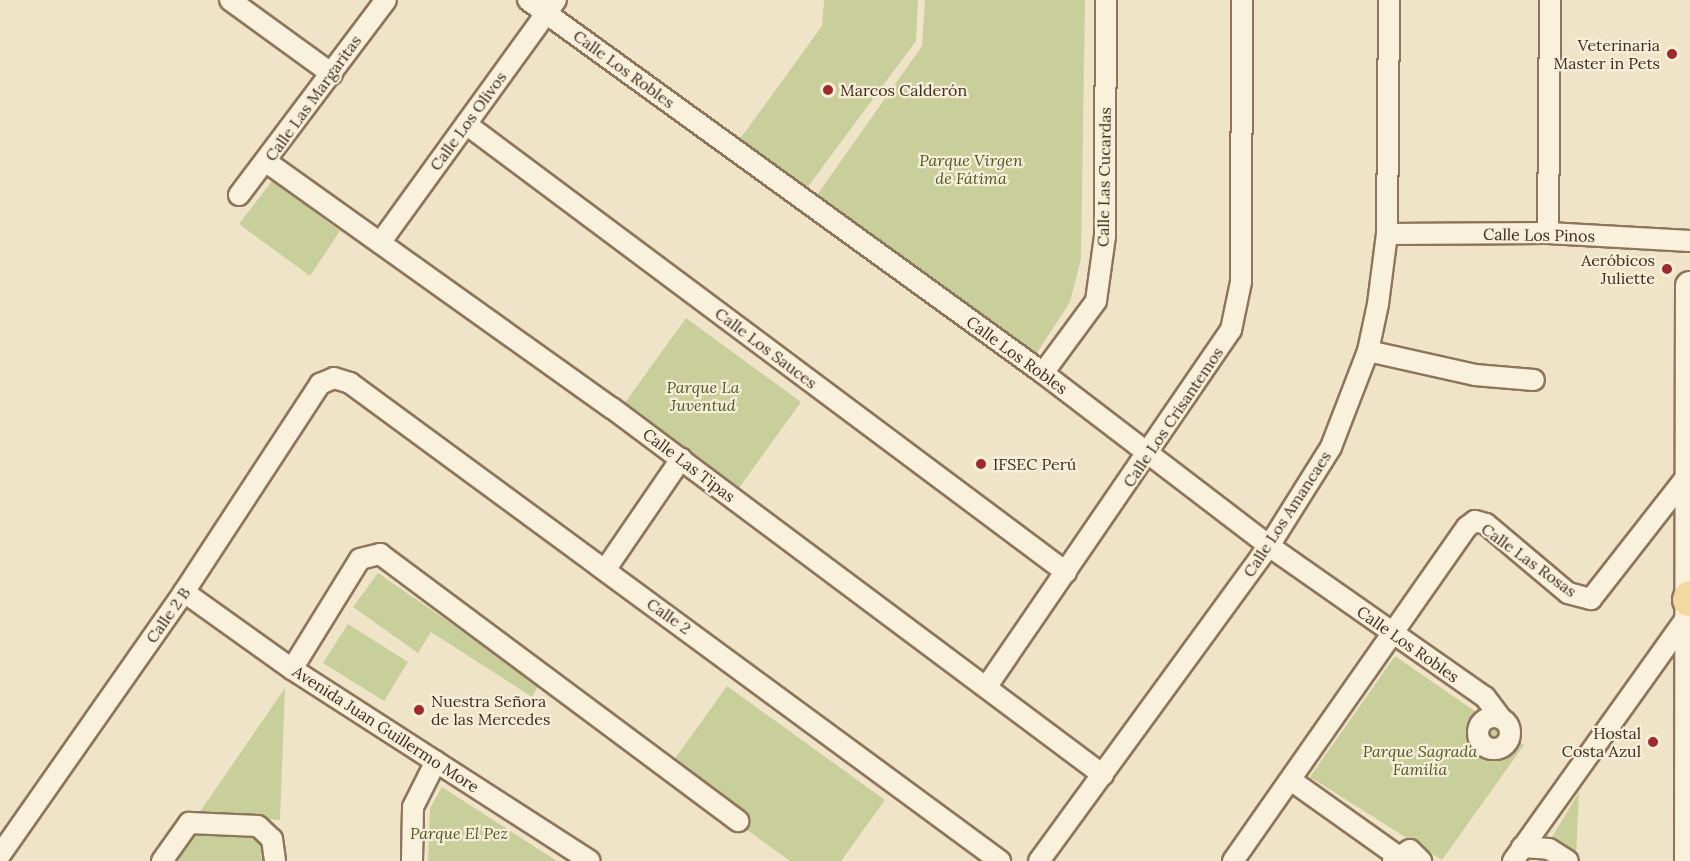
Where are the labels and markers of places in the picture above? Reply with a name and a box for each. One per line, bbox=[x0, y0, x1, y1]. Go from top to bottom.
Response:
place label: Veterinaria Master in Pets bbox=[1554, 35, 1660, 73]
marker: Veterinaria Master in Pets bbox=[1665, 47, 1679, 61]
place label: Marcos Calderón bbox=[840, 80, 967, 100]
marker: Marcos Calderón bbox=[821, 83, 835, 97]
place label: Aeróbicos Juliette bbox=[1581, 250, 1655, 288]
marker: Aeróbicos Juliette bbox=[1660, 262, 1674, 276]
place label: IFSEC Perú bbox=[993, 454, 1076, 474]
marker: IFSEC Perú bbox=[974, 457, 988, 471]
place label: Nuestra Señora de las Mercedes bbox=[431, 691, 550, 729]
marker: Nuestra Señora de las Mercedes bbox=[412, 703, 426, 717]
place label: Hostal Costa Azul bbox=[1562, 723, 1641, 761]
marker: Hostal Costa Azul bbox=[1646, 735, 1660, 749]

